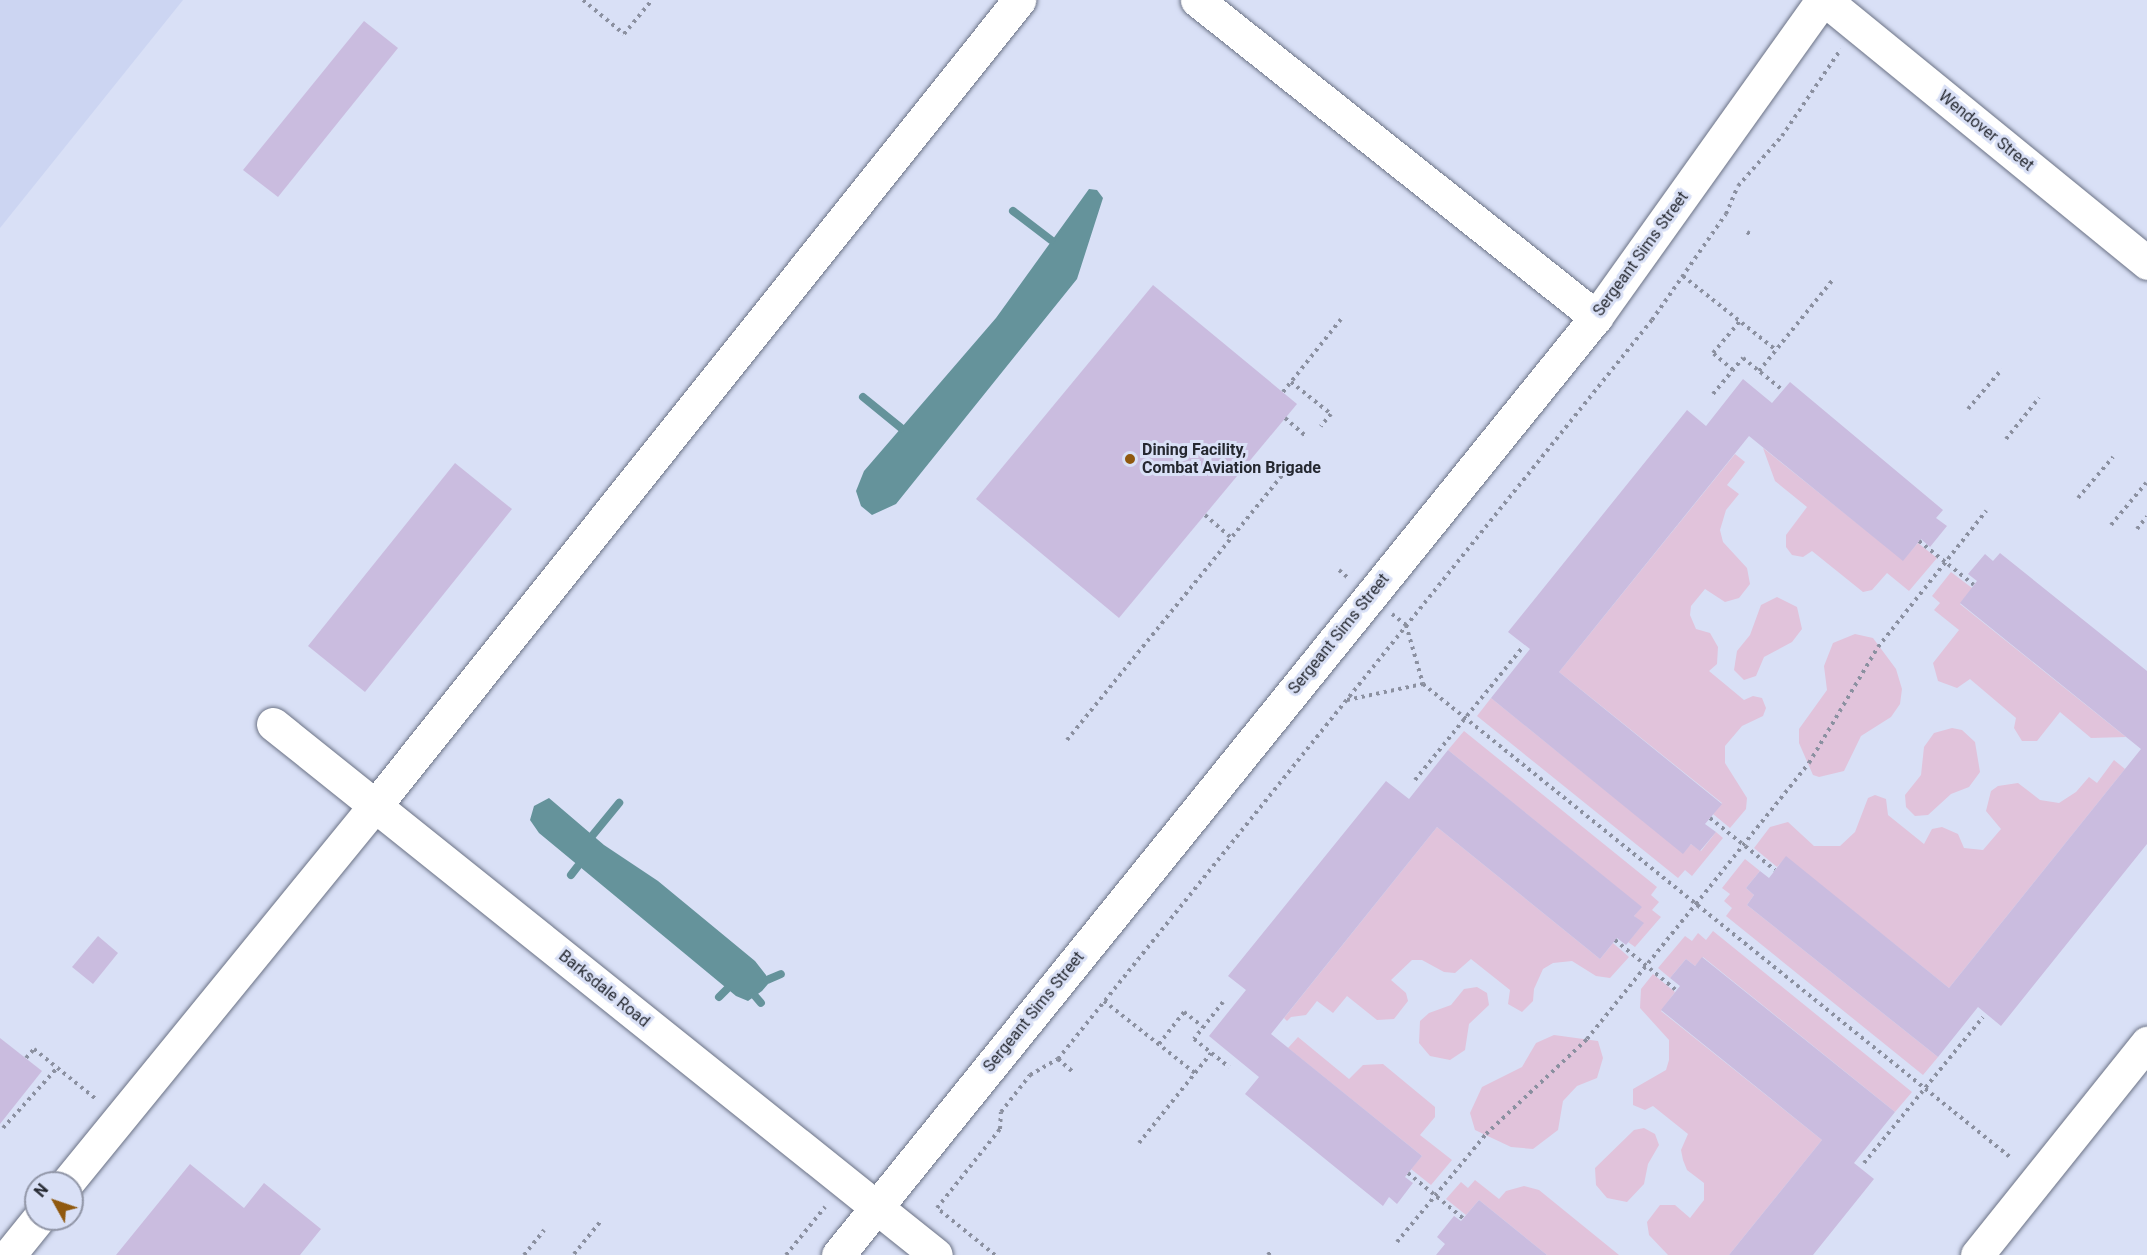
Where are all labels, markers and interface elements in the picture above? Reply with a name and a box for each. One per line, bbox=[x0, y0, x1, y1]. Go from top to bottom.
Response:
street label: Wendover Street bbox=[1934, 87, 2038, 175]
street label: Sergeant Sims Street bbox=[1589, 188, 1693, 320]
place label: Dining Facility, Combat Aviation Brigade bbox=[1142, 440, 1321, 478]
marker: Dining Facility, Combat Aviation Brigade bbox=[1123, 452, 1137, 466]
street label: Sergeant Sims Street bbox=[1285, 570, 1393, 698]
street label: Barksdale Road bbox=[555, 947, 653, 1031]
street label: Sergeant Sims Street bbox=[980, 948, 1088, 1076]
north arrow bbox=[24, 1171, 84, 1231]
text: N bbox=[30, 1180, 52, 1201]

